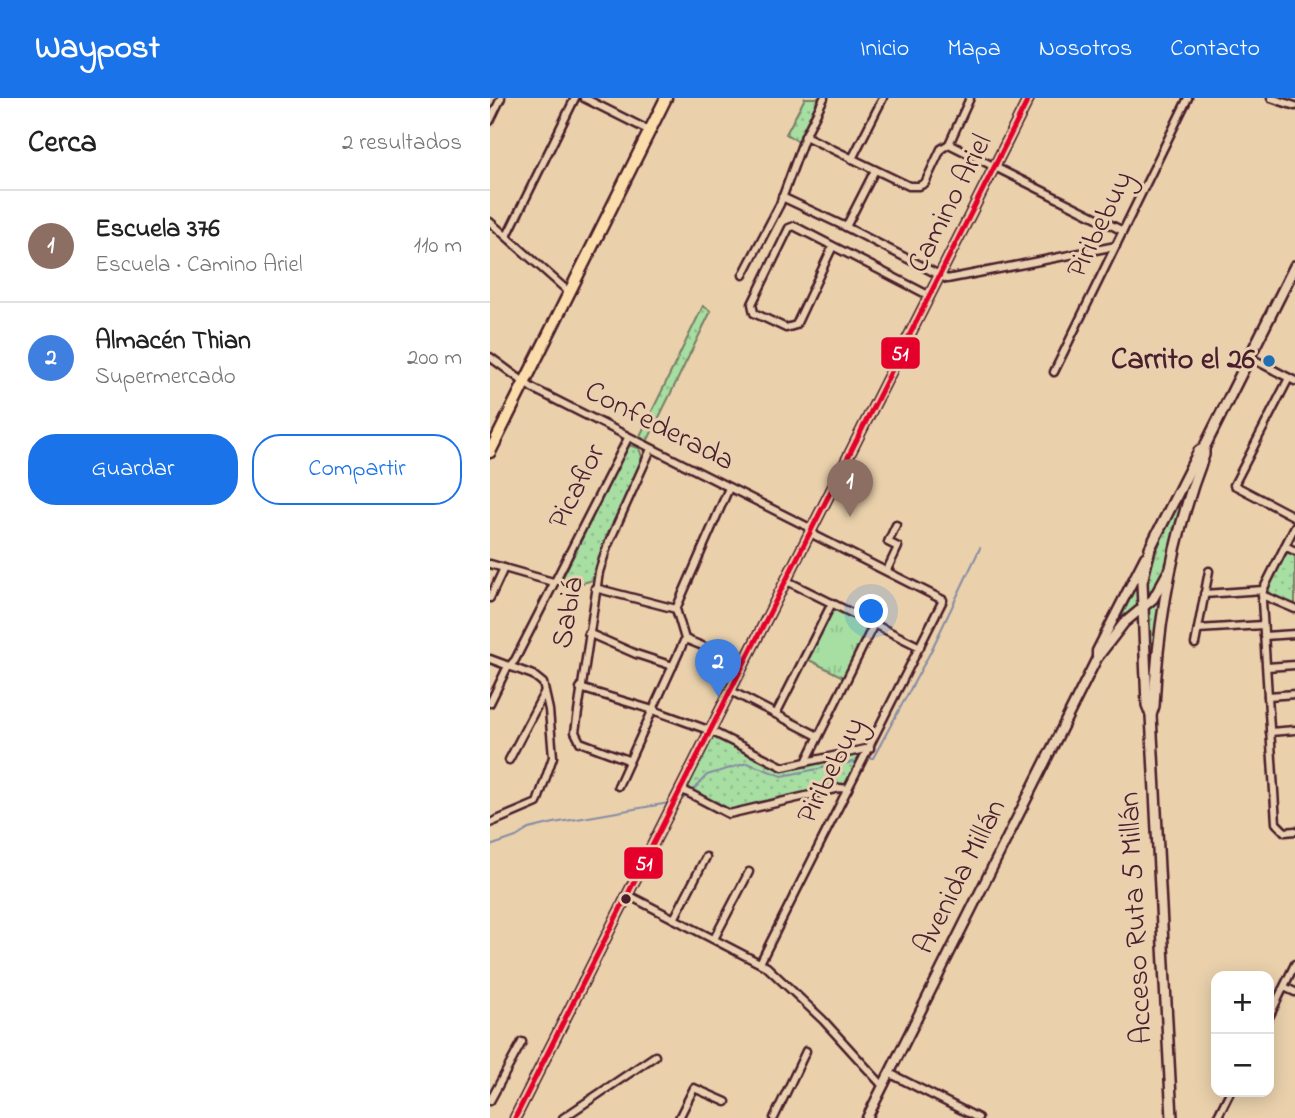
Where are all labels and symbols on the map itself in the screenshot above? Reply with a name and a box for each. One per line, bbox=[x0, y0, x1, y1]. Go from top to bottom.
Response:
street label: Camino Ariel bbox=[897, 127, 1005, 281]
street label: Piribebuy bbox=[1056, 164, 1146, 286]
line badge: 51 bbox=[880, 336, 921, 370]
place label: Carrito el 26 bbox=[1111, 339, 1256, 383]
text: 51 bbox=[892, 342, 908, 369]
marker: Carrito el 26 bbox=[1261, 353, 1277, 369]
street label: Confederada bbox=[576, 370, 742, 484]
street label: Picaflor bbox=[538, 436, 618, 537]
pin: 1 bbox=[827, 459, 873, 517]
street label: Sabiá bbox=[541, 574, 597, 652]
your location bbox=[854, 594, 888, 628]
pin: 2 bbox=[695, 639, 741, 697]
street label: Piribebuy bbox=[786, 710, 878, 832]
street label: Acceso Ruta 5 Millán bbox=[1108, 791, 1166, 1045]
street label: Avenida Millán bbox=[903, 792, 1019, 962]
line badge: 51 bbox=[623, 846, 664, 880]
text: 51 bbox=[636, 852, 652, 879]
unlabelled marker bbox=[619, 892, 633, 906]

